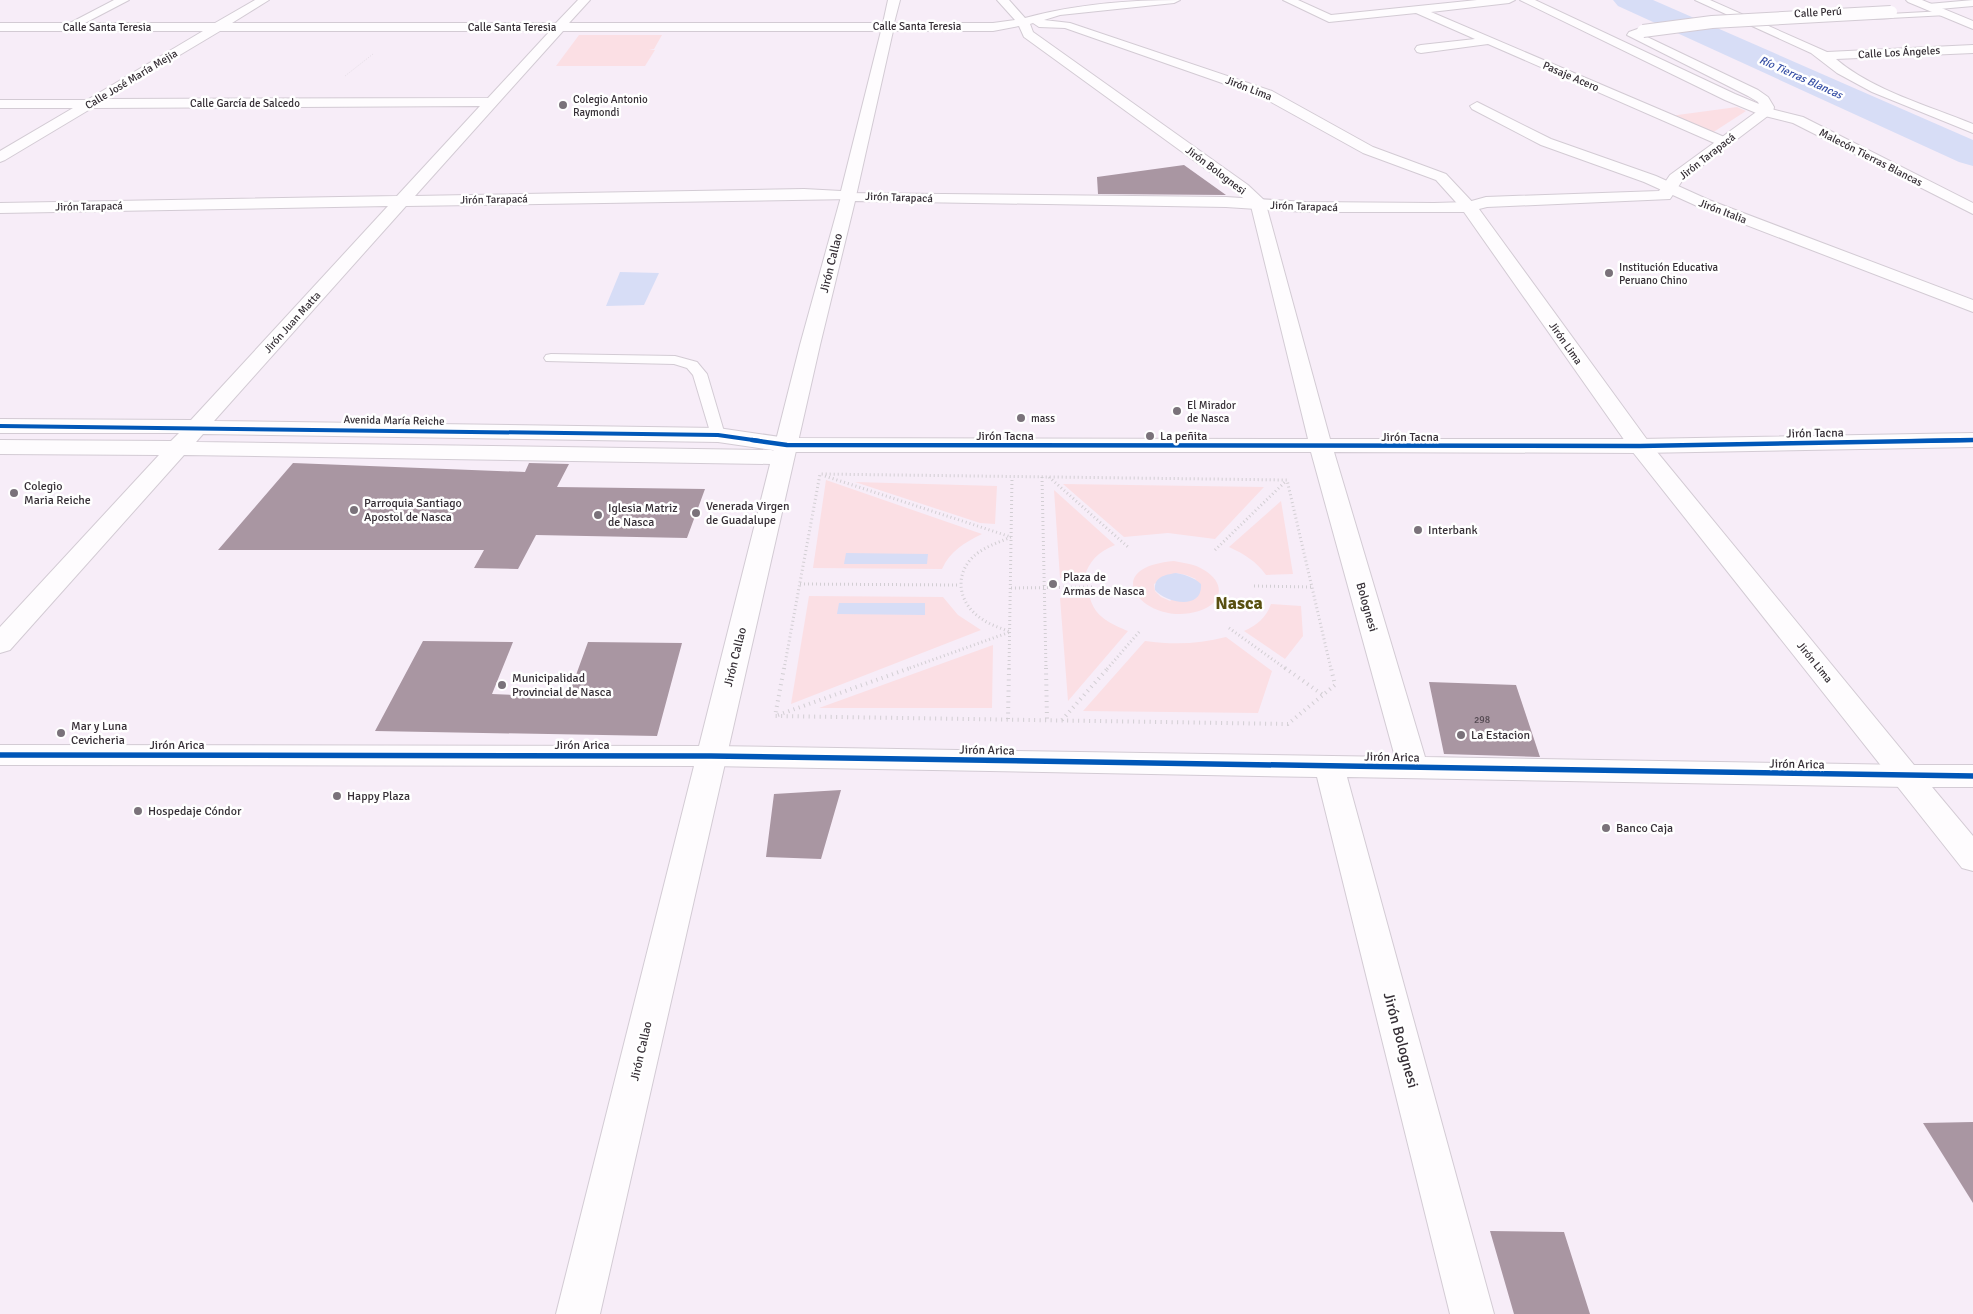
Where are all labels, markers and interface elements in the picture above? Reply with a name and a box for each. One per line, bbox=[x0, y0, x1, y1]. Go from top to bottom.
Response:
street label: Calle Perú bbox=[1794, 5, 1842, 20]
street label: Calle Santa Teresia bbox=[873, 20, 962, 33]
street label: Calle Santa Teresia bbox=[63, 21, 152, 34]
street label: Calle Santa Teresia bbox=[468, 21, 557, 34]
street label: Calle Los Ángeles bbox=[1858, 43, 1941, 61]
street label: Calle José María Mejia bbox=[83, 47, 180, 112]
water label: Río Tierras Blancas bbox=[1757, 53, 1845, 102]
street label: Pasaje Acero bbox=[1541, 59, 1601, 94]
street label: Jirón Lima bbox=[1224, 74, 1274, 103]
place label: Colegio Antonio Raymondi bbox=[573, 93, 648, 119]
street label: Calle García de Salcedo bbox=[190, 97, 300, 110]
marker: Colegio Antonio Raymondi bbox=[557, 99, 569, 111]
street label: Malecón Tierras Blancas bbox=[1817, 126, 1925, 189]
street label: Jirón Tarapacá bbox=[1677, 130, 1738, 182]
street label: Jirón Bolognesi bbox=[1183, 143, 1248, 197]
street label: Jirón Tarapacá bbox=[865, 190, 933, 205]
street label: Jirón Tarapacá bbox=[460, 192, 528, 207]
street label: Jirón Italia bbox=[1697, 196, 1749, 227]
street label: Jirón Tarapacá bbox=[55, 199, 123, 214]
street label: Jirón Tarapacá bbox=[1270, 199, 1338, 214]
street label: Jirón Callao bbox=[817, 232, 846, 294]
place label: Institución Educativa Peruano Chino bbox=[1619, 261, 1719, 287]
marker: Institución Educativa Peruano Chino bbox=[1603, 267, 1615, 279]
street label: Jirón Juan Matta bbox=[261, 289, 324, 356]
street label: Jirón Lima bbox=[1546, 320, 1585, 367]
place label: El Mirador de Nasca bbox=[1187, 399, 1236, 425]
marker: El Mirador de Nasca bbox=[1171, 405, 1183, 417]
marker: mass bbox=[1015, 412, 1027, 424]
place label: mass bbox=[1031, 412, 1055, 425]
street label: Avenida María Reiche bbox=[343, 413, 445, 428]
street label: Jirón Tacna bbox=[1786, 425, 1844, 442]
street label: Jirón Tacna bbox=[976, 429, 1034, 444]
place label: La peñita bbox=[1160, 429, 1207, 444]
marker: La peñita bbox=[1144, 430, 1156, 442]
street label: Jirón Tacna bbox=[1381, 430, 1439, 445]
place label: Colegio Maria Reiche bbox=[24, 479, 91, 508]
marker: Colegio Maria Reiche bbox=[8, 487, 20, 499]
place label: Parroquia Santiago Apostol de Nasca bbox=[364, 496, 462, 525]
place label: Venerada Virgen de Guadalupe bbox=[706, 499, 790, 528]
place label: Iglesia Matriz de Nasca bbox=[608, 501, 678, 530]
marker: Parroquia Santiago Apostol de Nasca bbox=[348, 504, 360, 516]
marker: Venerada Virgen de Guadalupe bbox=[690, 507, 702, 519]
marker: Iglesia Matriz de Nasca bbox=[592, 509, 604, 521]
place label: Interbank bbox=[1428, 523, 1478, 538]
marker: Interbank bbox=[1412, 524, 1424, 536]
place label: Plaza de Armas de Nasca bbox=[1063, 570, 1145, 599]
marker: Plaza de Armas de Nasca bbox=[1047, 578, 1059, 590]
street label: Bolognesi bbox=[1352, 581, 1381, 634]
district label: Nasca bbox=[1215, 592, 1263, 614]
street label: Jirón Callao bbox=[721, 626, 750, 688]
street label: Jirón Lima bbox=[1794, 639, 1835, 686]
place label: Municipalidad Provincial de Nasca bbox=[512, 671, 612, 700]
marker: Municipalidad Provincial de Nasca bbox=[496, 679, 508, 691]
house number: 298 bbox=[1474, 714, 1490, 726]
place label: Mar y Luna Cevicheria bbox=[71, 719, 127, 748]
marker: Mar y Luna Cevicheria bbox=[55, 727, 67, 739]
place label: La Estacion bbox=[1471, 728, 1530, 743]
marker: La Estacion bbox=[1455, 729, 1467, 741]
street label: Jirón Arica bbox=[149, 738, 205, 753]
street label: Jirón Arica bbox=[554, 738, 610, 753]
street label: Jirón Arica bbox=[959, 743, 1015, 758]
street label: Jirón Arica bbox=[1364, 750, 1420, 765]
street label: Jirón Arica bbox=[1769, 757, 1825, 772]
place label: Happy Plaza bbox=[347, 789, 410, 804]
marker: Happy Plaza bbox=[331, 790, 343, 802]
place label: Hospedaje Cóndor bbox=[148, 804, 242, 819]
marker: Hospedaje Cóndor bbox=[132, 805, 144, 817]
place label: Banco Caja bbox=[1616, 821, 1673, 836]
marker: Banco Caja bbox=[1600, 822, 1612, 834]
street label: Jirón Bolognesi bbox=[1380, 990, 1422, 1090]
street label: Jirón Callao bbox=[627, 1020, 656, 1082]

